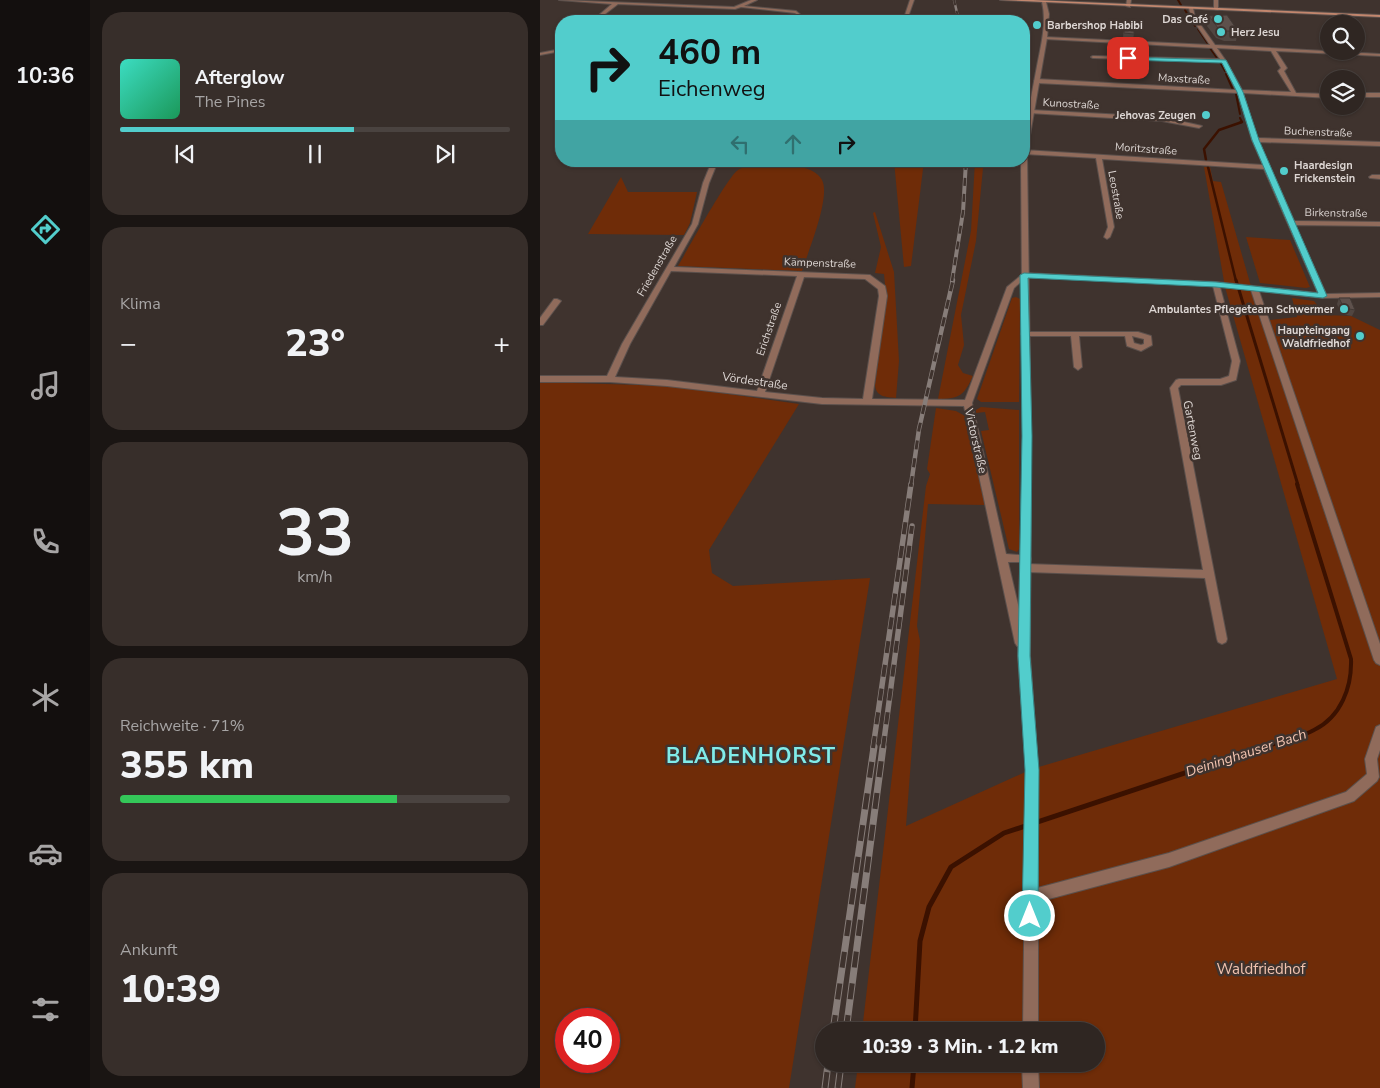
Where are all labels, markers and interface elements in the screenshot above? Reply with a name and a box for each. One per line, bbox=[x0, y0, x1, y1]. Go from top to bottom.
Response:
place label: Das Café bbox=[1162, 12, 1208, 27]
marker: Das Café bbox=[1212, 13, 1224, 25]
map controls bbox=[1320, 15, 1365, 115]
button: search bbox=[1320, 15, 1365, 60]
place label: Barbershop Habibi bbox=[1047, 18, 1143, 33]
marker: Barbershop Habibi bbox=[1031, 19, 1043, 31]
place label: Herz Jesu bbox=[1231, 25, 1280, 40]
marker: Herz Jesu bbox=[1215, 26, 1227, 38]
text: 460 m bbox=[658, 29, 761, 76]
icon: right bbox=[575, 35, 640, 100]
pin bbox=[1107, 37, 1149, 79]
icon: arrive bbox=[1114, 44, 1142, 72]
text: 10:36 bbox=[16, 61, 74, 91]
text: Afterglow bbox=[195, 65, 285, 91]
street label: Maxstraße bbox=[1157, 70, 1211, 88]
button: layers bbox=[1320, 70, 1365, 115]
text: Eichenweg bbox=[658, 74, 766, 104]
text: The Pines bbox=[195, 91, 265, 113]
street label: Kunostraße bbox=[1042, 95, 1100, 113]
place label: Jehovas Zeugen bbox=[1115, 108, 1196, 123]
marker: Jehovas Zeugen bbox=[1200, 109, 1212, 121]
street label: Buchenstraße bbox=[1284, 123, 1353, 141]
icon: left bbox=[726, 130, 754, 158]
icon: ahead bbox=[779, 130, 807, 158]
icon: right bbox=[832, 130, 860, 158]
street label: Moritzstraße bbox=[1114, 139, 1178, 159]
icon: previous bbox=[171, 140, 199, 168]
icon: pause bbox=[301, 140, 329, 168]
icon: next bbox=[431, 140, 459, 168]
place label: Haardesign Frickenstein bbox=[1294, 158, 1355, 186]
marker: Haardesign Frickenstein bbox=[1278, 165, 1290, 177]
street label: Leostraße bbox=[1104, 169, 1128, 221]
street label: Birkenstraße bbox=[1304, 205, 1368, 221]
icon: directions bbox=[28, 212, 63, 247]
street label: Friedenstraße bbox=[633, 233, 681, 299]
street label: Kämpenstraße bbox=[784, 254, 856, 272]
text: Klima bbox=[120, 293, 161, 315]
street label: Erichstraße bbox=[753, 300, 785, 358]
place label: Ambulantes Pflegeteam Schwermer bbox=[1149, 302, 1335, 317]
marker: Ambulantes Pflegeteam Schwermer bbox=[1338, 303, 1350, 315]
text: 23° bbox=[285, 318, 345, 369]
place label: Haupteingang Waldfriedhof bbox=[1277, 323, 1351, 351]
text: − bbox=[120, 325, 137, 363]
text: + bbox=[493, 325, 510, 363]
marker: Haupteingang Waldfriedhof bbox=[1354, 330, 1366, 342]
icon: music bbox=[28, 368, 63, 403]
street label: Vördestraße bbox=[720, 368, 789, 394]
street label: Gartenweg bbox=[1179, 399, 1207, 461]
street label: Victorstraße bbox=[961, 406, 991, 475]
text: 33 bbox=[276, 489, 354, 578]
icon: phone bbox=[28, 524, 63, 559]
text: km/h bbox=[297, 566, 333, 588]
icon: climate bbox=[28, 680, 63, 715]
text: Reichweite · 71% bbox=[120, 715, 245, 737]
water label: Deininghauser Bach bbox=[1183, 725, 1309, 781]
text: 355 km bbox=[120, 740, 254, 791]
district label: BLADENHORST bbox=[666, 742, 836, 770]
icon: car bbox=[28, 836, 63, 871]
position arrow bbox=[1003, 889, 1055, 941]
text: Ankunft bbox=[120, 939, 177, 961]
park label: Waldfriedhof bbox=[1216, 959, 1307, 979]
text: 10:39 bbox=[120, 964, 221, 1015]
icon: filters bbox=[28, 992, 63, 1027]
speed limit sign: 40 bbox=[555, 1008, 620, 1073]
text: 10:39 · 3 Min. · 1.2 km bbox=[862, 1034, 1058, 1060]

